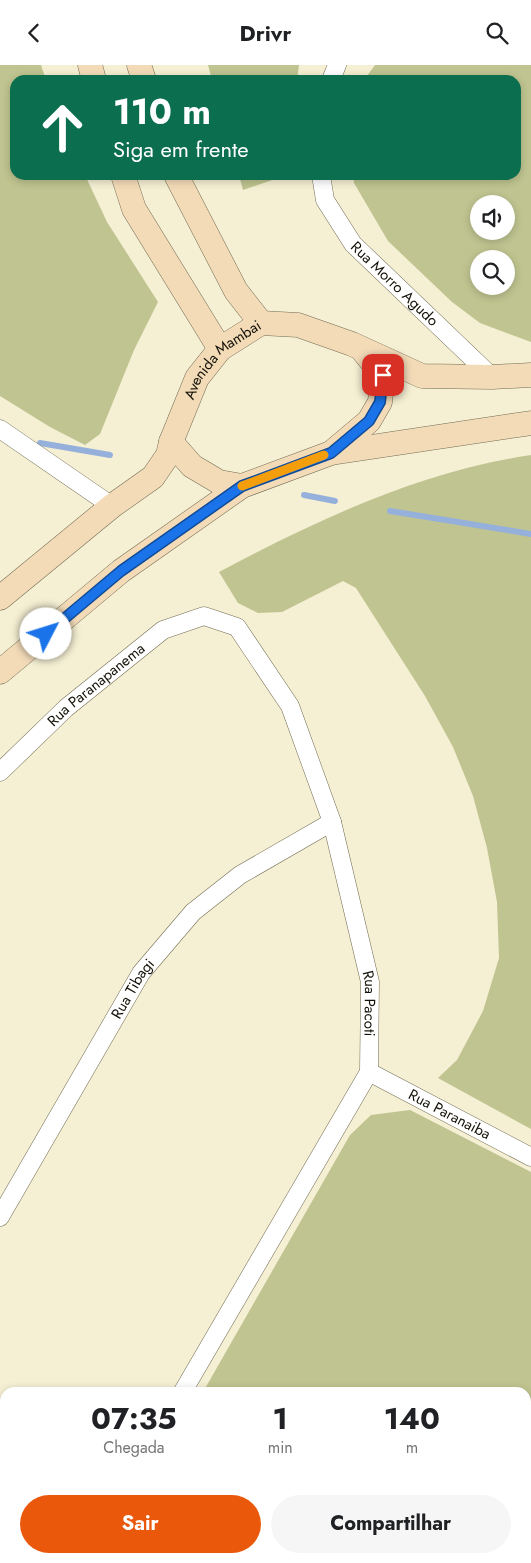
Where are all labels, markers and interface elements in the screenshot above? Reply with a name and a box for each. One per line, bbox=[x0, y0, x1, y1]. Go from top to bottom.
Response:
text: Drivr bbox=[240, 17, 291, 49]
icon: back bbox=[20, 19, 48, 47]
icon: search bbox=[483, 19, 511, 47]
text: 110 m bbox=[113, 87, 211, 137]
icon: ahead bbox=[30, 95, 95, 160]
text: Siga em frente bbox=[113, 133, 249, 165]
map controls bbox=[470, 195, 515, 295]
button: sound bbox=[470, 195, 515, 240]
street label: Rua Morro Agudo bbox=[346, 236, 443, 331]
button: search bbox=[470, 250, 515, 295]
street label: Avenida Mambai bbox=[178, 315, 265, 403]
pin bbox=[362, 354, 404, 396]
icon: arrive bbox=[369, 361, 397, 389]
position arrow bbox=[19, 607, 71, 659]
street label: Rua Paranapanema bbox=[42, 638, 150, 731]
street label: Rua Tibagi bbox=[106, 954, 160, 1023]
street label: Rua Pacoti bbox=[357, 968, 381, 1037]
street label: Rua Paranaiba bbox=[405, 1084, 495, 1145]
text: 07:35 bbox=[91, 1397, 177, 1440]
text: 1 bbox=[273, 1397, 288, 1440]
text: 140 bbox=[384, 1397, 440, 1440]
text: Chegada bbox=[103, 1436, 164, 1459]
text: min bbox=[268, 1436, 293, 1459]
text: m bbox=[406, 1436, 418, 1459]
button: Sair bbox=[20, 1495, 261, 1553]
button: Compartilhar bbox=[271, 1495, 511, 1553]

